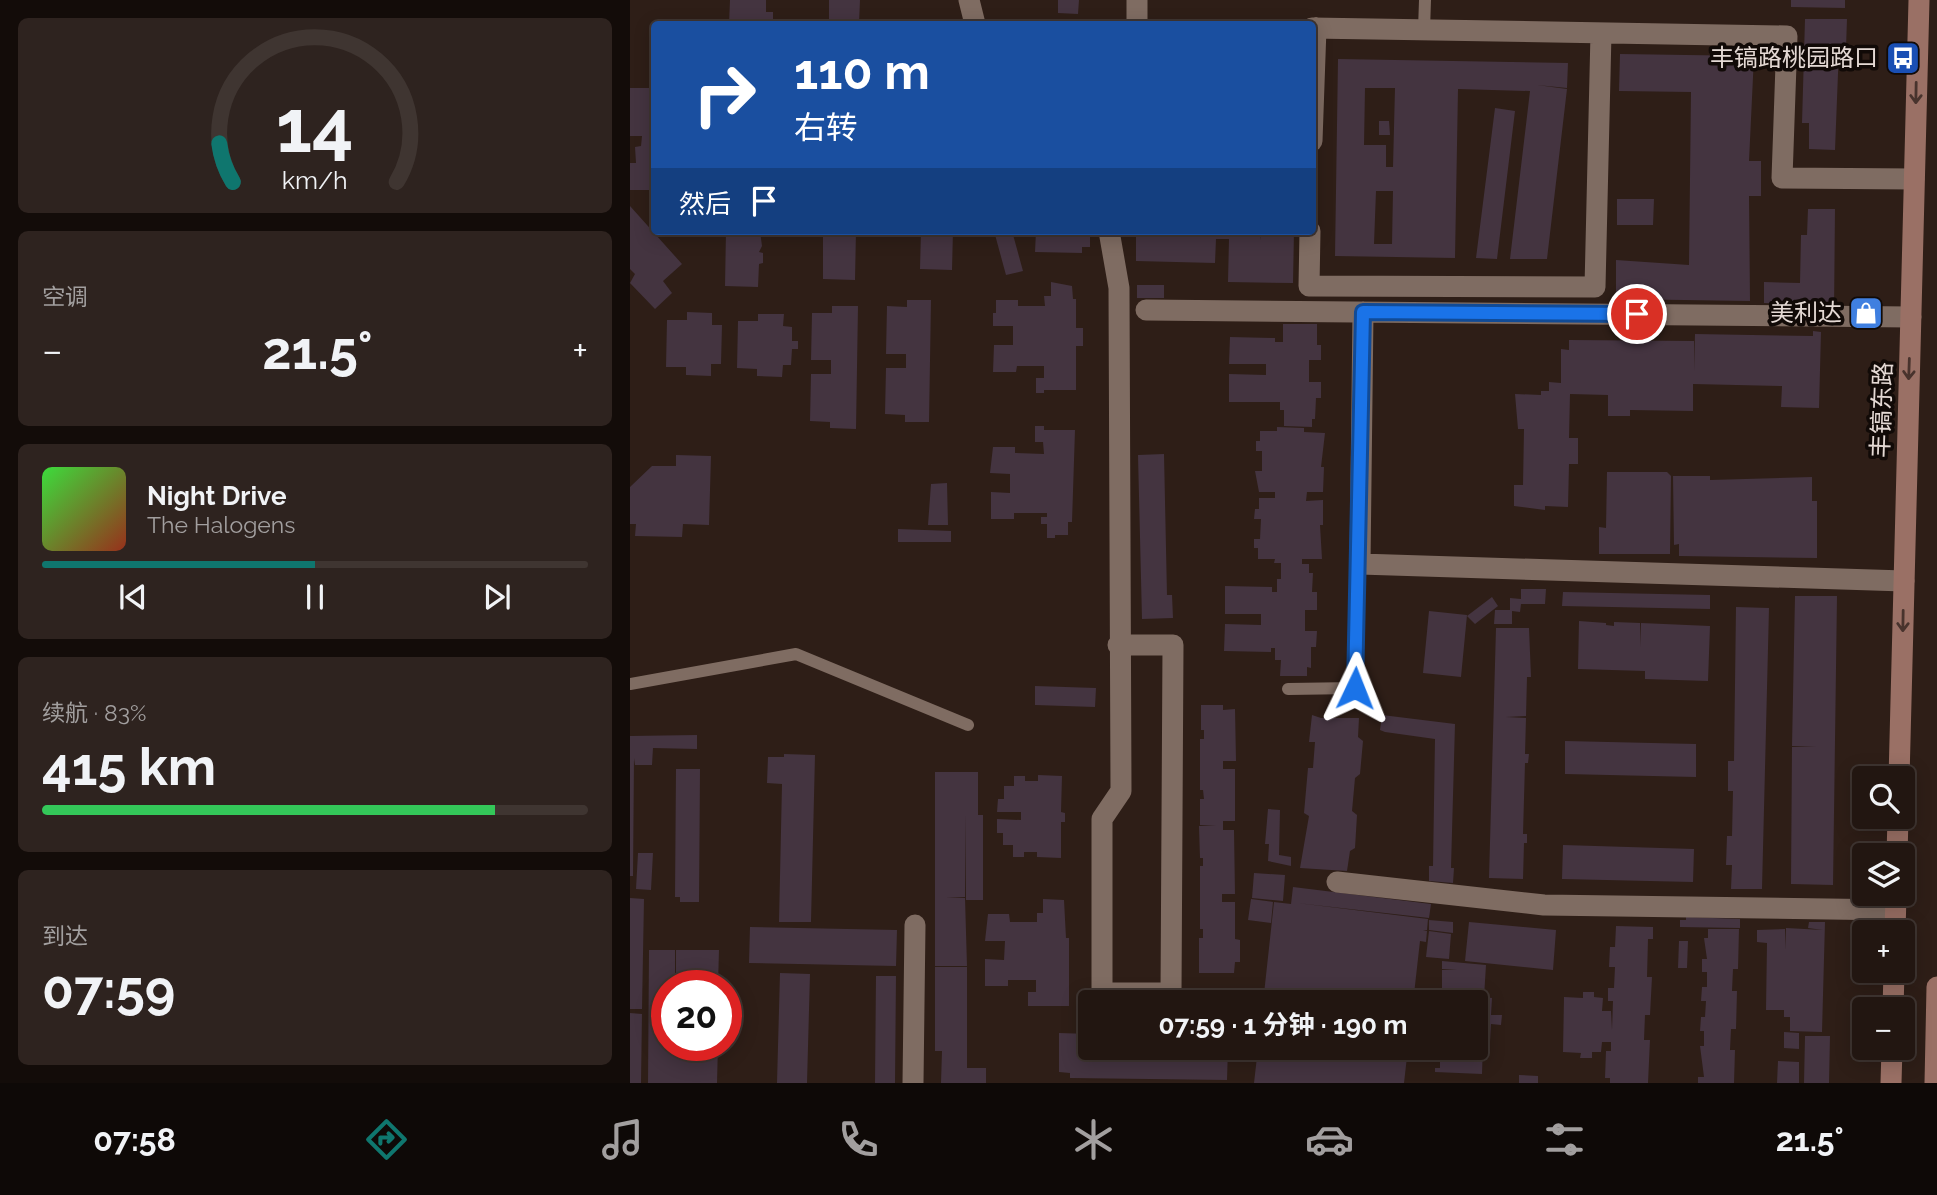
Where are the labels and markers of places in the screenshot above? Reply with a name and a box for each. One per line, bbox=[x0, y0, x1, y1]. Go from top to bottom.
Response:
bus stop icon: 丰镐路桃园路口 bbox=[1884, 39, 1922, 77]
place label: 丰镐路桃园路口 bbox=[1710, 43, 1878, 72]
pin bbox=[1607, 284, 1667, 344]
shop icon: 美利达 bbox=[1847, 294, 1885, 332]
place label: 美利达 bbox=[1770, 298, 1842, 327]

